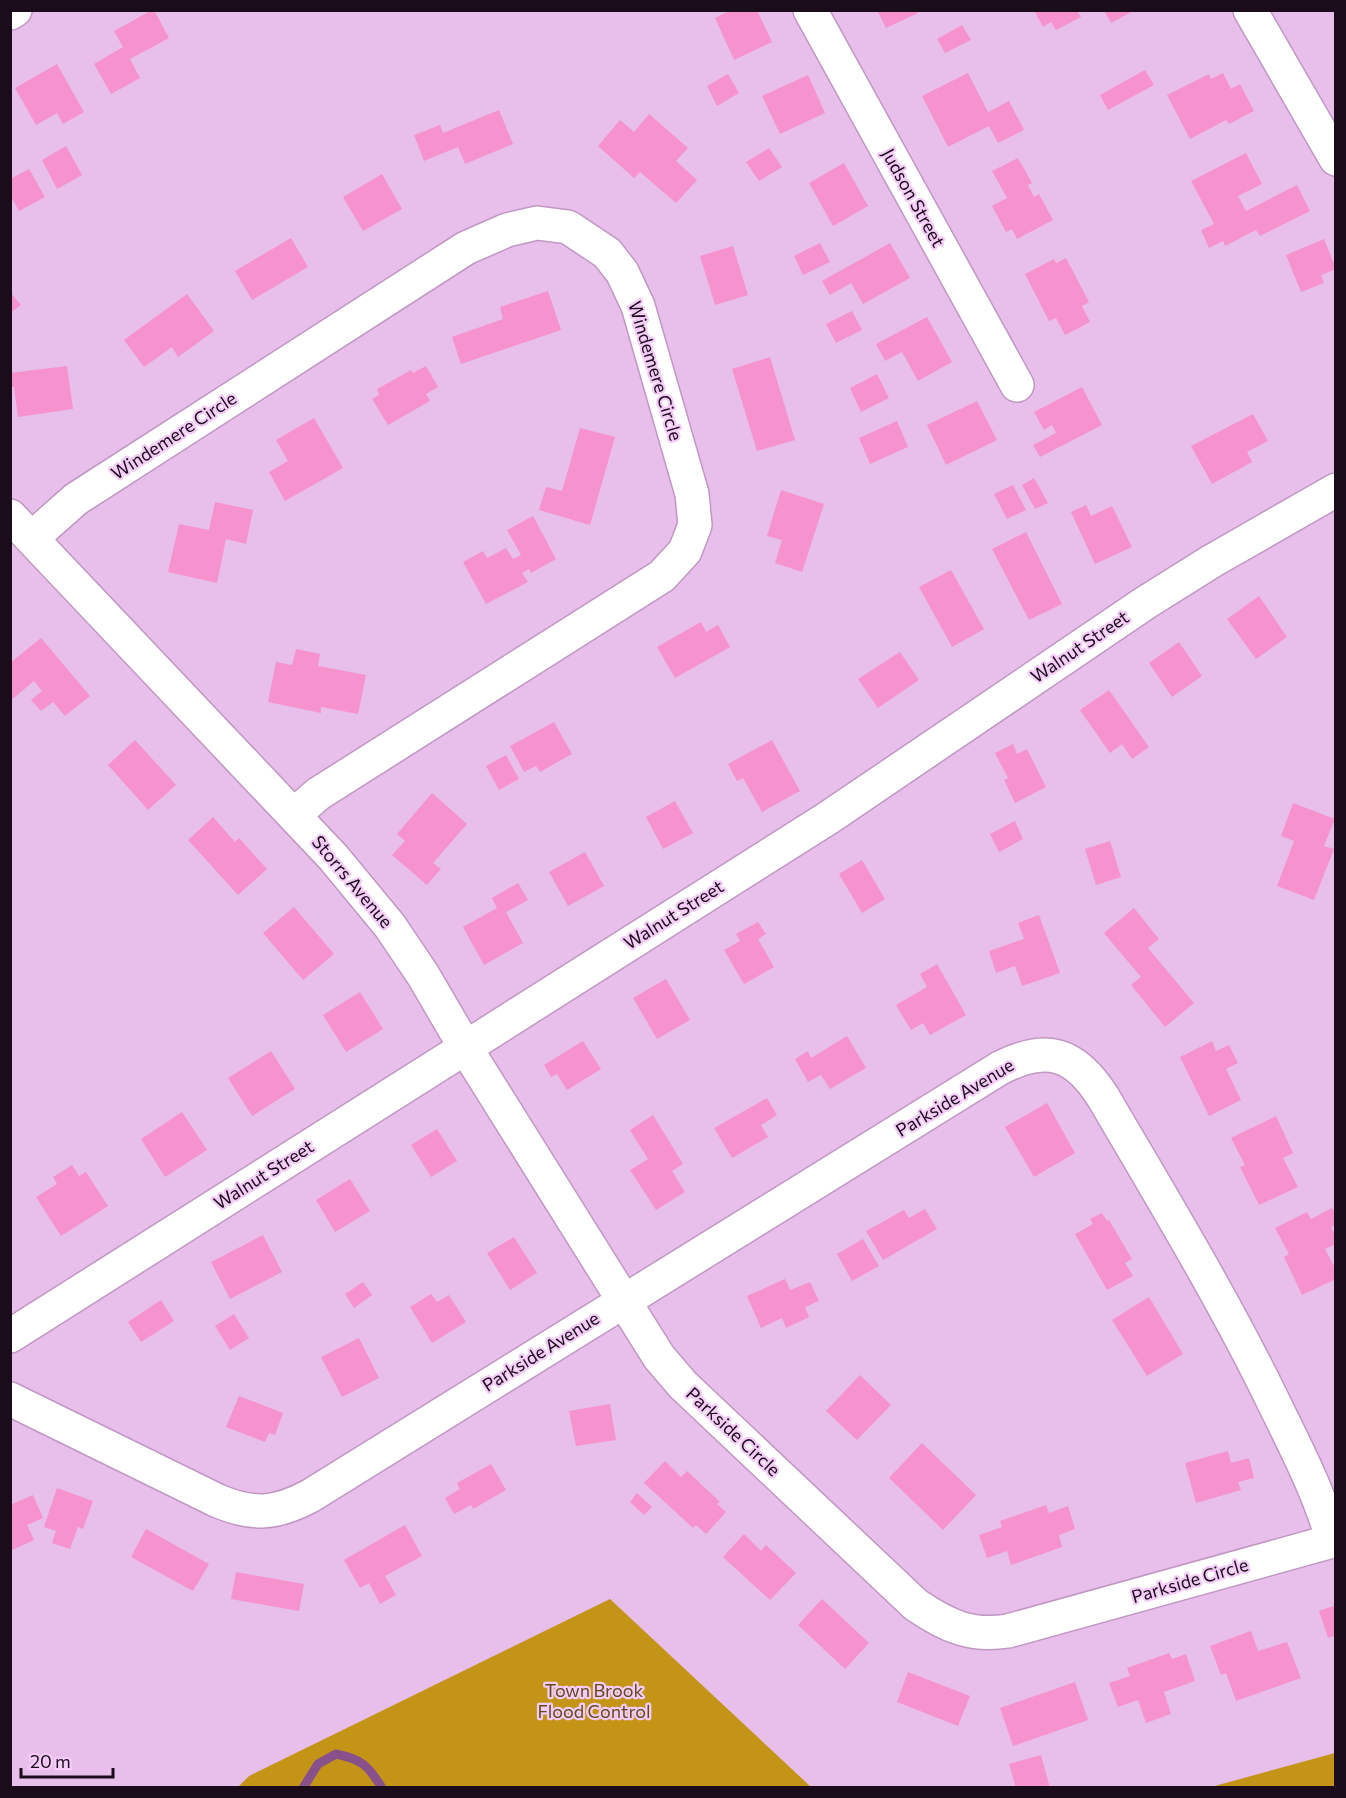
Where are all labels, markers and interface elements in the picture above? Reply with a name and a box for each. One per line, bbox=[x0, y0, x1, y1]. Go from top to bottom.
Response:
street label: Judson Street bbox=[878, 144, 950, 251]
street label: Windemere Circle bbox=[624, 298, 688, 443]
street label: Windemere Circle bbox=[107, 386, 240, 484]
street label: Walnut Street bbox=[1026, 605, 1133, 687]
street label: Storrs Avenue bbox=[308, 831, 398, 932]
street label: Walnut Street bbox=[620, 875, 727, 954]
street label: Parkside Avenue bbox=[891, 1053, 1018, 1141]
street label: Walnut Street bbox=[210, 1135, 317, 1214]
street label: Parkside Avenue bbox=[478, 1306, 603, 1396]
street label: Parkside Circle bbox=[682, 1382, 785, 1480]
street label: Parkside Circle bbox=[1129, 1553, 1251, 1607]
park label: Town Brook Flood Control bbox=[537, 1679, 651, 1722]
scale bar bbox=[21, 1741, 112, 1779]
text: 20 m bbox=[30, 1750, 71, 1772]

